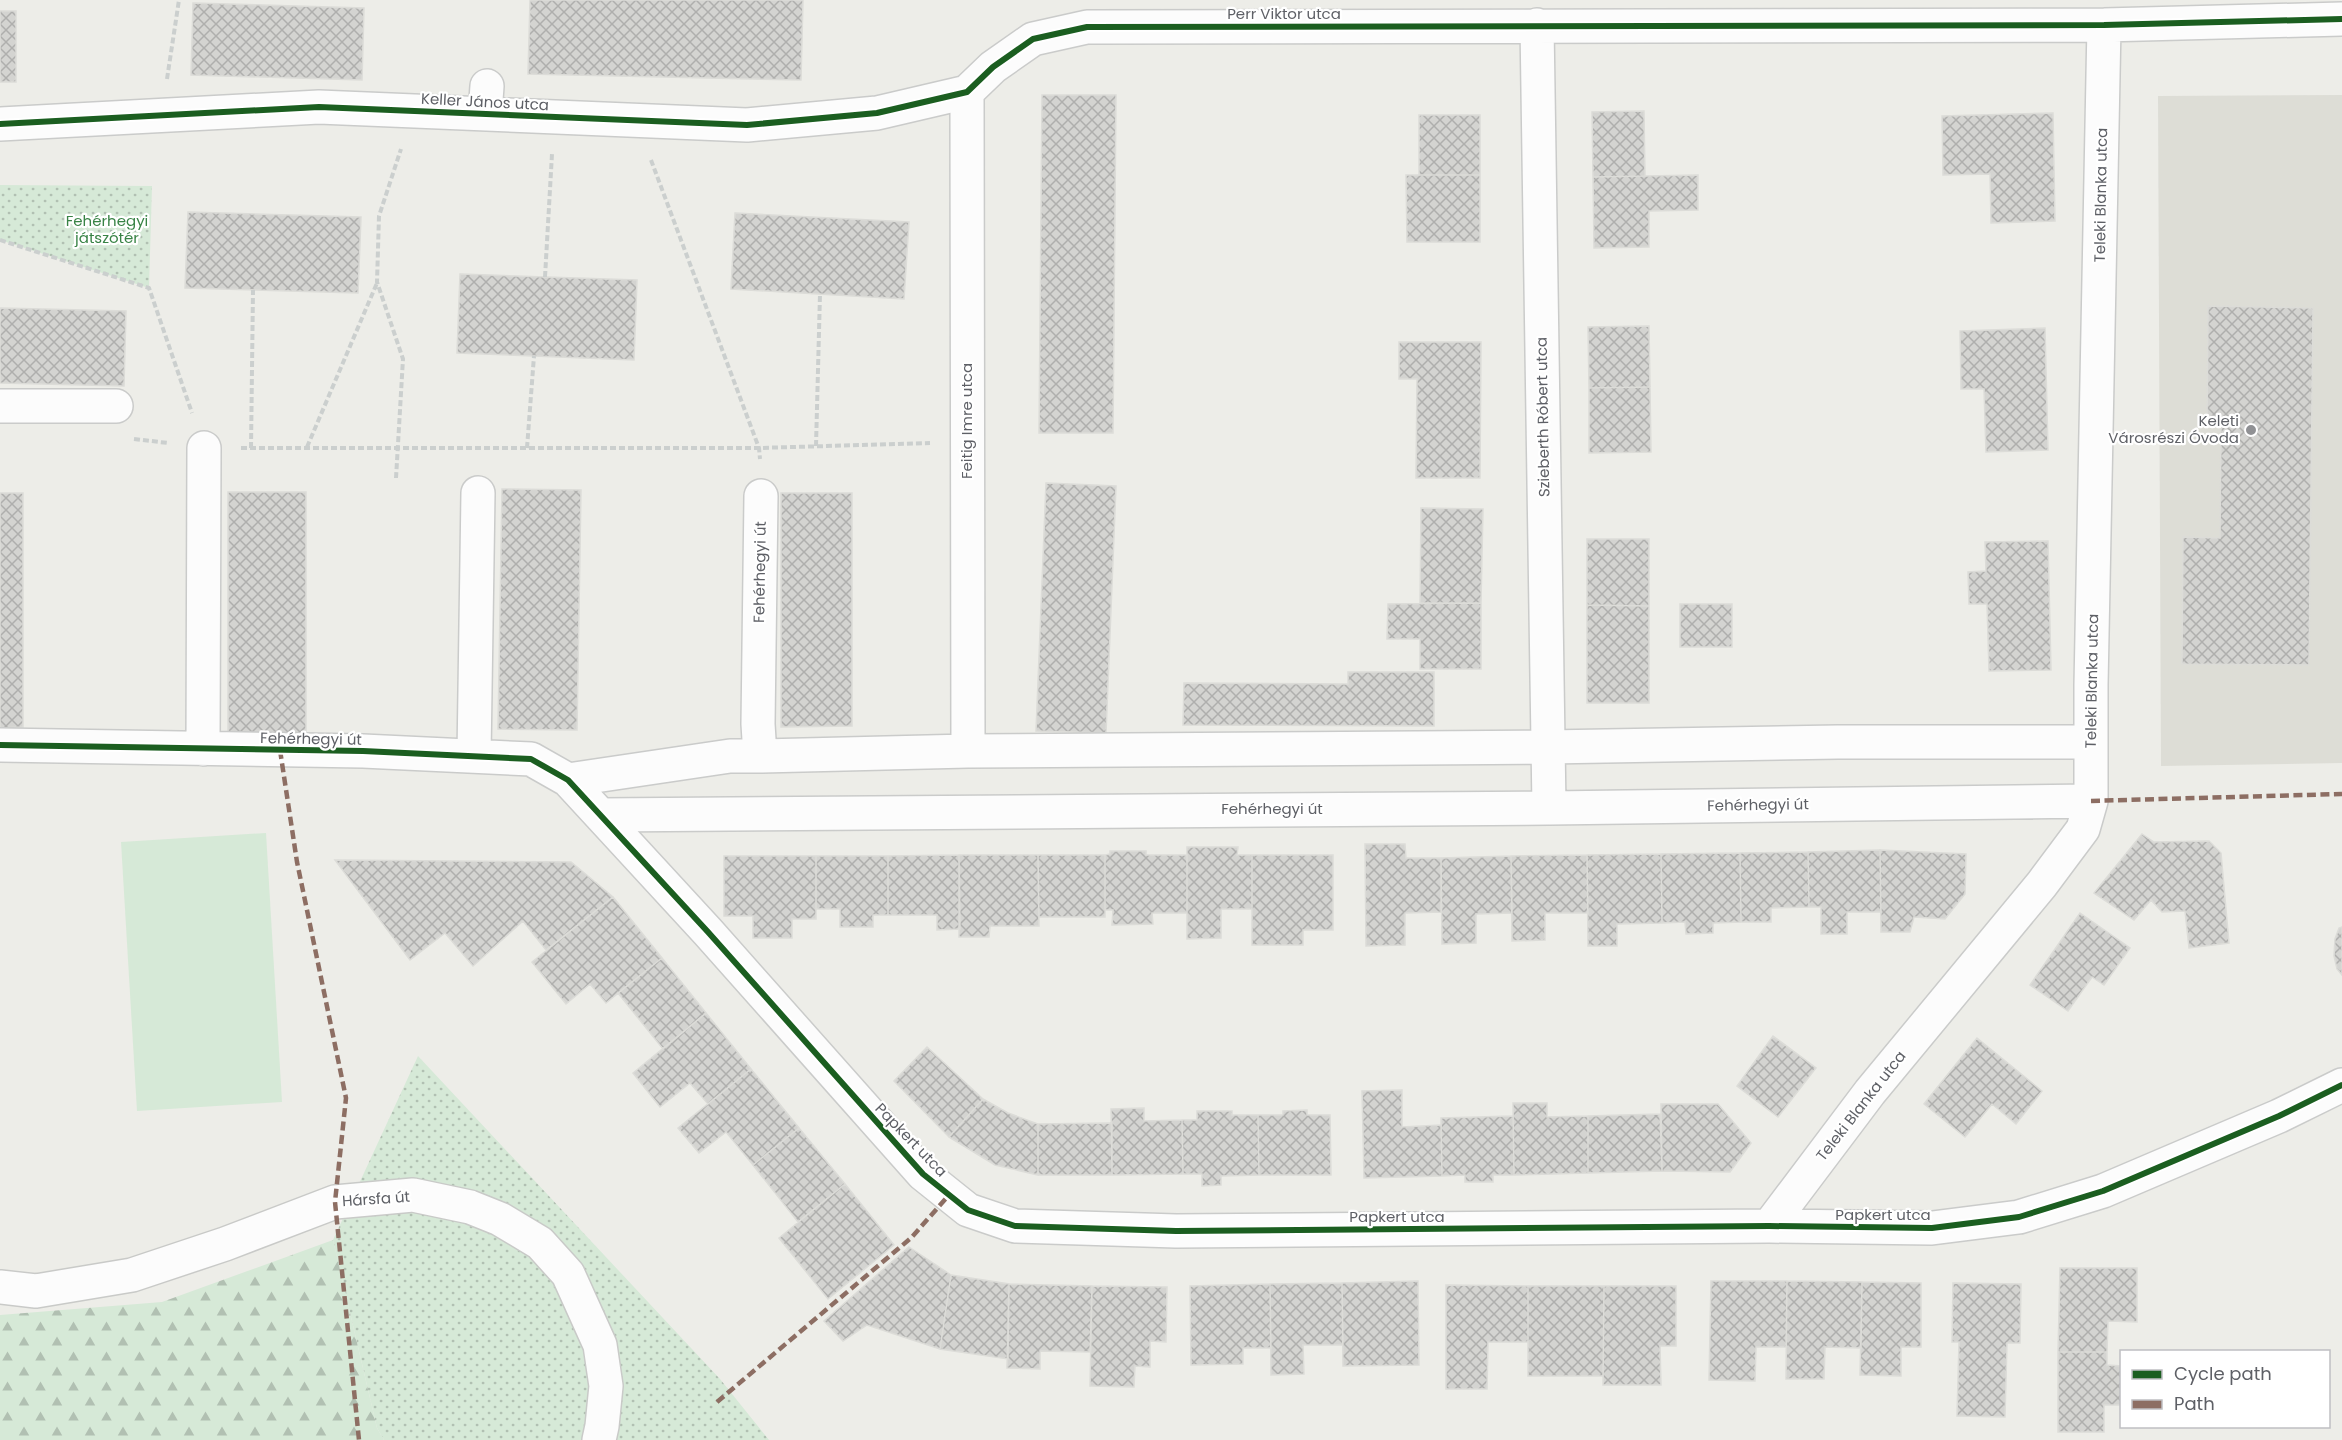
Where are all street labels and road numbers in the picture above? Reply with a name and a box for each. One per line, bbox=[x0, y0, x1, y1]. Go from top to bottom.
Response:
street label: Perr Viktor utca bbox=[1227, 3, 1341, 24]
street label: Keller János utca bbox=[421, 88, 549, 115]
street label: Teleki Blanka utca bbox=[2089, 127, 2112, 262]
street label: Szieberth Róbert utca bbox=[1531, 337, 1554, 497]
street label: Feitig Imre utca bbox=[956, 363, 977, 479]
street label: Fehérhegyi út bbox=[748, 521, 771, 623]
street label: Teleki Blanka utca bbox=[2080, 613, 2103, 748]
street label: Fehérhegyi út bbox=[260, 727, 362, 750]
street label: Fehérhegyi út bbox=[1707, 793, 1809, 816]
street label: Fehérhegyi út bbox=[1221, 798, 1323, 819]
street label: Teleki Blanka utca bbox=[1811, 1046, 1910, 1165]
street label: Papkert utca bbox=[871, 1098, 952, 1181]
street label: Hársfa út bbox=[341, 1186, 411, 1211]
street label: Papkert utca bbox=[1835, 1204, 1931, 1225]
street label: Papkert utca bbox=[1349, 1206, 1445, 1227]

